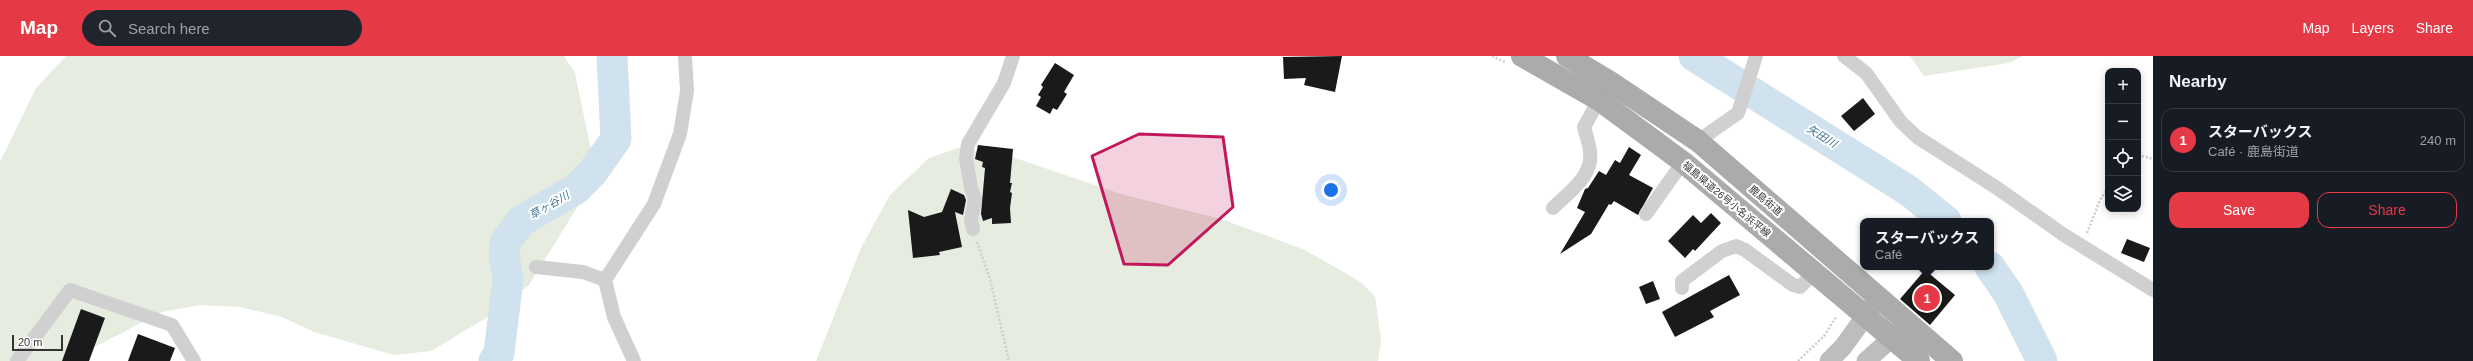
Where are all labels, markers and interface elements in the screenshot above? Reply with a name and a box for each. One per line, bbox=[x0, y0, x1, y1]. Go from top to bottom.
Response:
search box bbox=[82, 10, 362, 46]
text: Map bbox=[20, 17, 58, 38]
icon: search bbox=[96, 17, 118, 39]
text: Search here bbox=[128, 20, 210, 37]
text: Map bbox=[2302, 20, 2330, 36]
text: Layers bbox=[2352, 20, 2394, 36]
text: Share bbox=[2416, 20, 2453, 36]
map controls bbox=[2105, 68, 2141, 212]
button: + bbox=[2105, 68, 2141, 104]
text: Nearby bbox=[2169, 72, 2227, 91]
button: − bbox=[2105, 104, 2141, 140]
water label: 矢田川 bbox=[1805, 122, 1840, 150]
text: スターバックス bbox=[2208, 123, 2312, 140]
text: 1 bbox=[2179, 133, 2187, 148]
text: 240 m bbox=[2420, 133, 2456, 148]
button: locate bbox=[2105, 140, 2141, 176]
text: Café · 鹿島街道 bbox=[2208, 144, 2299, 159]
street label: 福島県道26号小名浜平線 bbox=[1681, 159, 1773, 239]
button: layers bbox=[2105, 176, 2141, 212]
your location bbox=[1321, 180, 1341, 200]
street label: 鹿島街道 bbox=[1747, 183, 1784, 218]
water label: 草ヶ谷川 bbox=[527, 188, 572, 221]
button: Save bbox=[2169, 192, 2309, 228]
button: Share bbox=[2317, 192, 2457, 228]
popup bbox=[1860, 218, 1994, 270]
text: スターバックス bbox=[1875, 229, 1979, 246]
text: Café bbox=[1875, 247, 1902, 262]
pin: 1 bbox=[1914, 283, 1940, 313]
scale bar bbox=[12, 333, 63, 352]
text: 20 m bbox=[18, 336, 42, 348]

